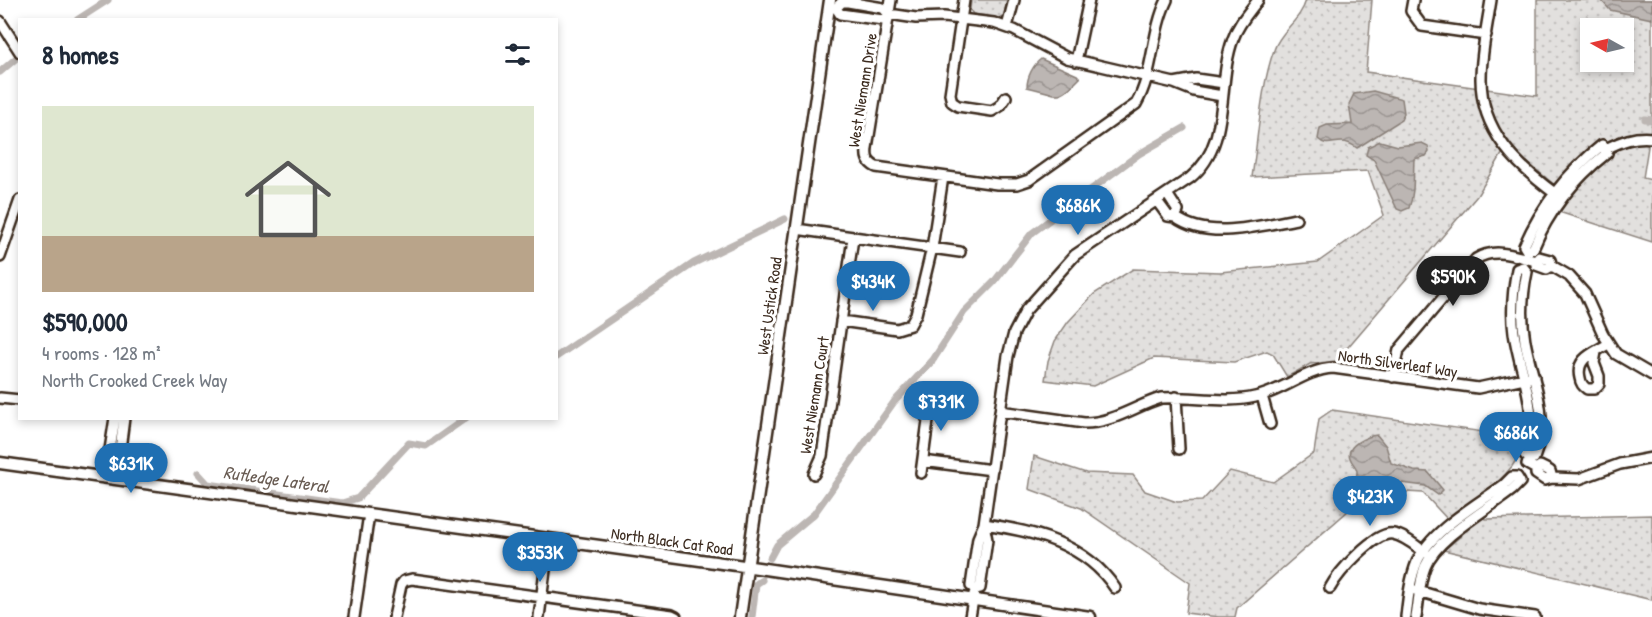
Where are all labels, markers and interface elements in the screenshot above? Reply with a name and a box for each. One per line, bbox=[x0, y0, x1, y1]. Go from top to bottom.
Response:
north arrow bbox=[1580, 18, 1634, 72]
map controls bbox=[1580, 18, 1634, 72]
street label: West Niemann Drive bbox=[842, 31, 882, 149]
text: 8 homes bbox=[42, 37, 119, 72]
icon: filters bbox=[501, 38, 534, 71]
icon: home bbox=[234, 145, 342, 253]
pin: $686K bbox=[1036, 185, 1120, 236]
text: $686K bbox=[1055, 191, 1101, 218]
street label: West Ustick Road bbox=[751, 256, 787, 356]
pin: $590K bbox=[1411, 256, 1495, 307]
pin: $434K bbox=[831, 261, 915, 312]
text: $590K bbox=[1430, 262, 1476, 289]
text: $434K bbox=[851, 267, 895, 294]
text: $590,000 bbox=[42, 304, 128, 339]
street label: West Niemann Court bbox=[794, 334, 834, 455]
text: 4 rooms · 128 m² bbox=[42, 339, 161, 366]
street label: North Silverleaf Way bbox=[1337, 344, 1459, 382]
text: North Crooked Creek Way bbox=[42, 366, 228, 393]
pin: $731K bbox=[899, 381, 983, 432]
text: $731K bbox=[918, 387, 964, 414]
pin: $686K bbox=[1474, 412, 1558, 463]
text: $686K bbox=[1493, 418, 1539, 445]
pin: $631K bbox=[89, 443, 173, 494]
text: $631K bbox=[109, 449, 153, 476]
water label: Rutledge Lateral bbox=[222, 459, 331, 499]
pin: $423K bbox=[1328, 476, 1412, 527]
text: $423K bbox=[1347, 482, 1393, 509]
street label: North Black Cat Road bbox=[610, 522, 734, 560]
pin: $353K bbox=[498, 532, 582, 583]
text: $353K bbox=[517, 538, 563, 565]

